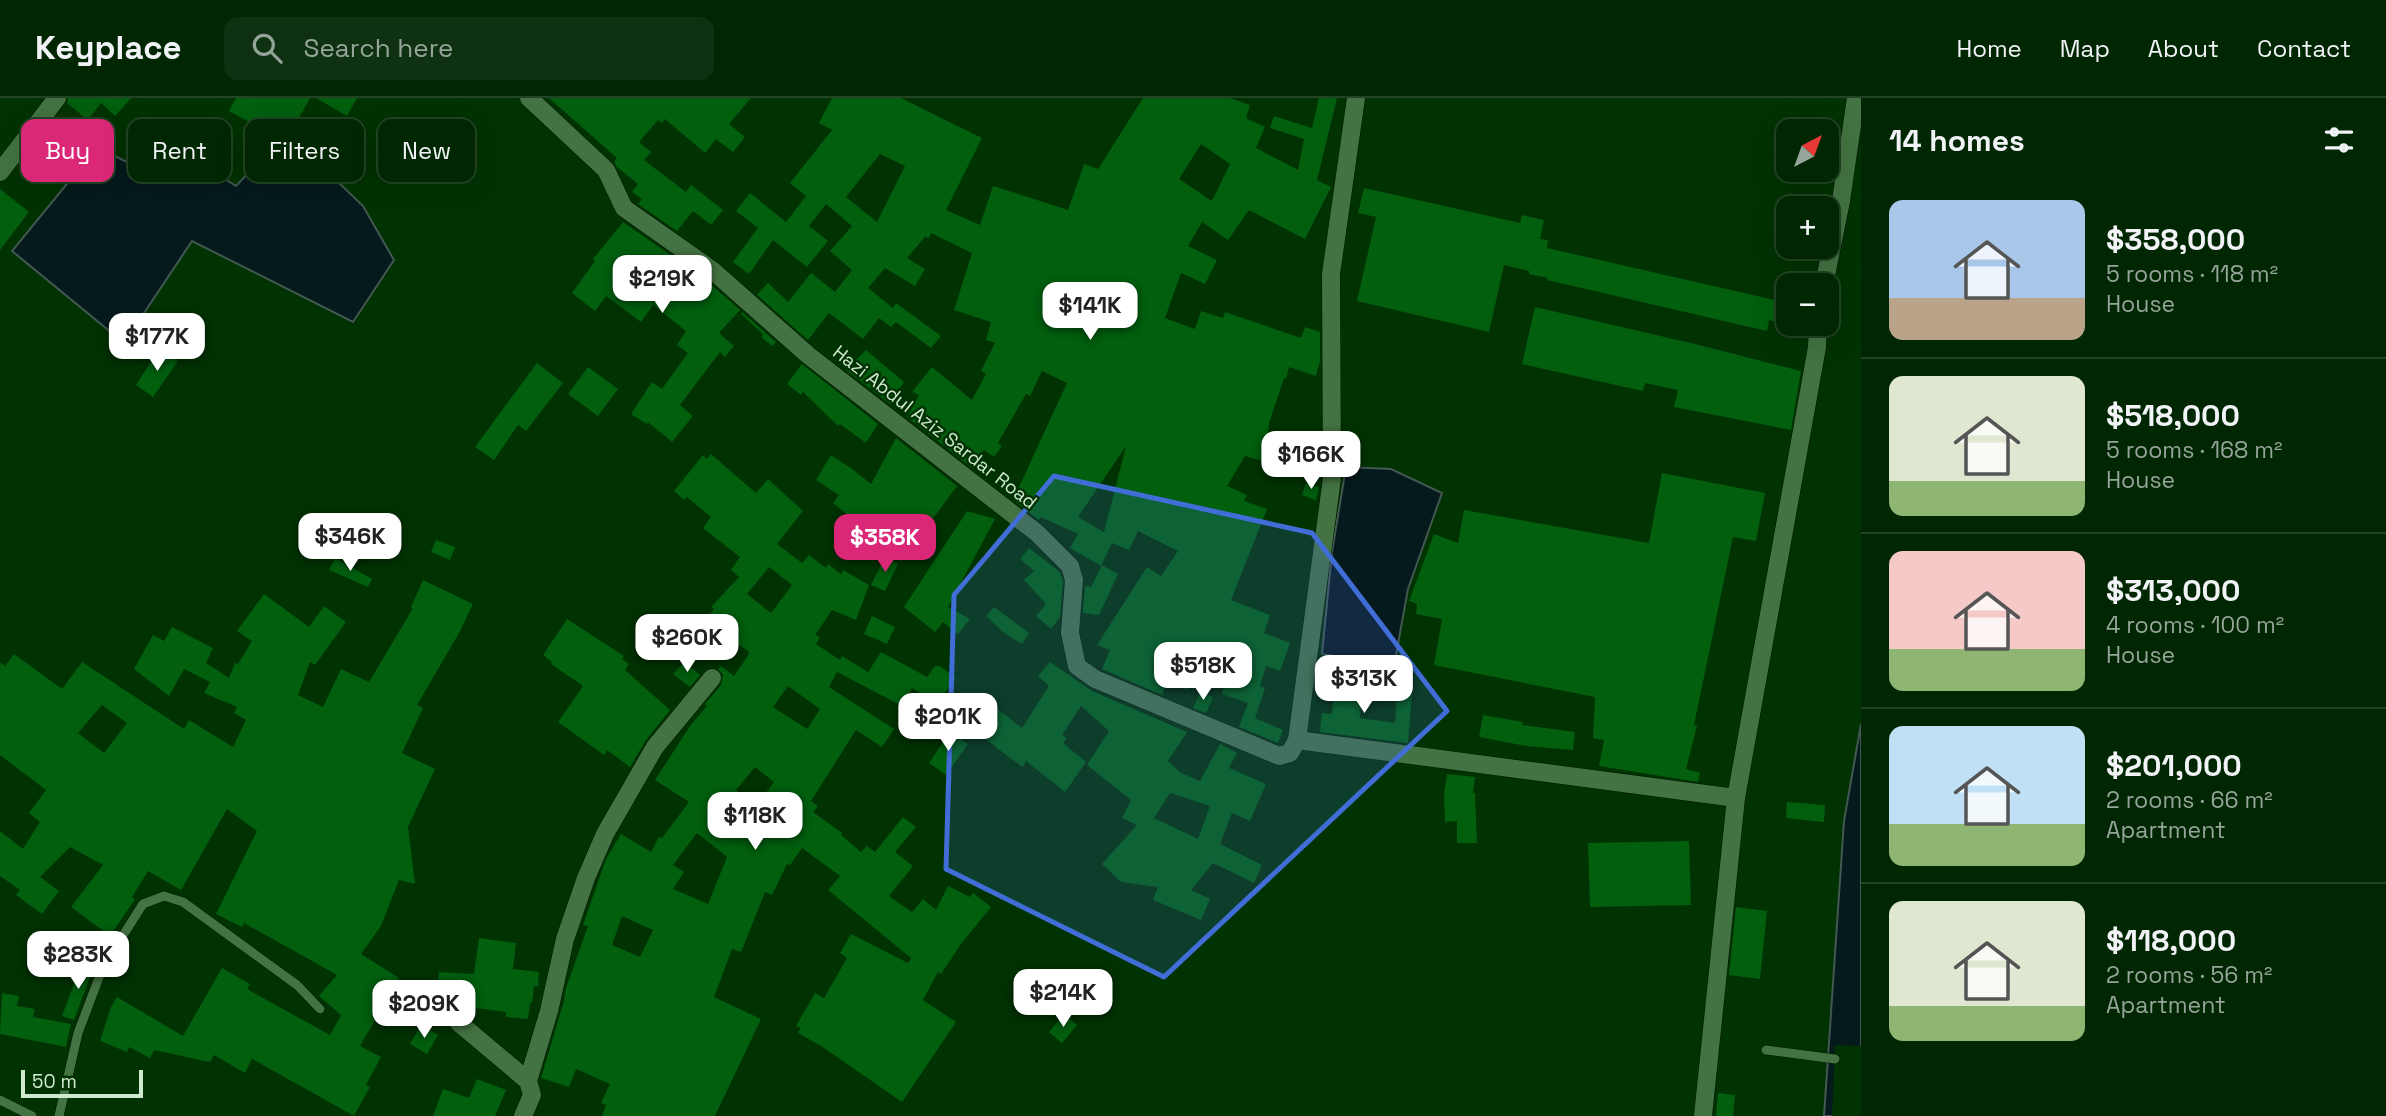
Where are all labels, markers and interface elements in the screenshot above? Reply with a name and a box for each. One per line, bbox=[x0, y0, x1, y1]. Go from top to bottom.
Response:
search box bbox=[224, 17, 714, 80]
text: Keyplace bbox=[35, 27, 182, 69]
icon: search bbox=[248, 29, 286, 67]
text: Search here bbox=[304, 31, 453, 65]
text: Home bbox=[1956, 33, 2022, 64]
text: Map bbox=[2060, 33, 2110, 64]
text: About bbox=[2148, 33, 2219, 64]
text: Contact bbox=[2257, 33, 2351, 64]
chip: Buy bbox=[21, 119, 114, 182]
chip: Rent bbox=[128, 119, 231, 182]
chip: Filters bbox=[245, 119, 364, 182]
chip: New bbox=[378, 119, 475, 182]
north arrow bbox=[1776, 119, 1839, 182]
map controls bbox=[1776, 119, 1839, 336]
text: 14 homes bbox=[1889, 121, 2025, 160]
icon: filters bbox=[2320, 121, 2358, 159]
button: + bbox=[1776, 196, 1839, 259]
text: $358,000 bbox=[2106, 220, 2245, 259]
icon: home bbox=[1945, 228, 2029, 312]
pin: $219K bbox=[613, 256, 711, 315]
text: 5 rooms · 118 m² bbox=[2106, 259, 2278, 289]
text: $219K bbox=[629, 263, 695, 293]
button: − bbox=[1776, 273, 1839, 336]
pin: $141K bbox=[1041, 282, 1139, 342]
text: House bbox=[2106, 289, 2175, 319]
text: $141K bbox=[1059, 290, 1121, 320]
pin: $177K bbox=[108, 314, 206, 373]
text: $177K bbox=[125, 321, 189, 351]
street label: Hazi Abdul Aziz Sardar Road bbox=[828, 339, 1042, 515]
text: $518,000 bbox=[2106, 396, 2240, 435]
icon: home bbox=[1945, 404, 2029, 488]
pin: $166K bbox=[1262, 432, 1360, 491]
text: 5 rooms · 168 m² bbox=[2106, 435, 2283, 465]
text: $166K bbox=[1277, 439, 1345, 469]
text: House bbox=[2106, 465, 2175, 495]
pin: $346K bbox=[301, 514, 399, 573]
pin: $358K bbox=[836, 514, 934, 574]
text: $346K bbox=[314, 521, 386, 551]
text: $358K bbox=[850, 522, 920, 552]
text: $313,000 bbox=[2106, 571, 2240, 610]
icon: home bbox=[1945, 579, 2029, 663]
text: 4 rooms · 100 m² bbox=[2106, 610, 2284, 640]
pin: $260K bbox=[638, 614, 736, 674]
text: $260K bbox=[651, 622, 723, 652]
text: House bbox=[2106, 640, 2175, 670]
pin: $518K bbox=[1154, 642, 1252, 702]
text: $518K bbox=[1170, 650, 1236, 680]
pin: $313K bbox=[1315, 656, 1413, 715]
text: $313K bbox=[1331, 663, 1397, 693]
pin: $201K bbox=[899, 694, 997, 753]
text: $201K bbox=[914, 701, 982, 731]
text: $201,000 bbox=[2106, 746, 2242, 785]
icon: home bbox=[1945, 754, 2029, 838]
text: 2 rooms · 66 m² bbox=[2106, 785, 2273, 815]
pin: $118K bbox=[706, 792, 804, 852]
text: $118K bbox=[724, 800, 786, 830]
text: Apartment bbox=[2106, 815, 2226, 845]
text: $118,000 bbox=[2106, 921, 2236, 960]
icon: home bbox=[1945, 929, 2029, 1013]
pin: $283K bbox=[29, 932, 127, 991]
text: $283K bbox=[43, 939, 113, 969]
text: 2 rooms · 56 m² bbox=[2106, 960, 2272, 990]
pin: $214K bbox=[1014, 970, 1112, 1029]
text: $214K bbox=[1029, 977, 1097, 1007]
pin: $209K bbox=[375, 981, 473, 1040]
text: $209K bbox=[388, 988, 460, 1018]
text: Apartment bbox=[2106, 990, 2226, 1020]
scale bar bbox=[21, 1067, 144, 1099]
text: 50 m bbox=[32, 1069, 77, 1094]

